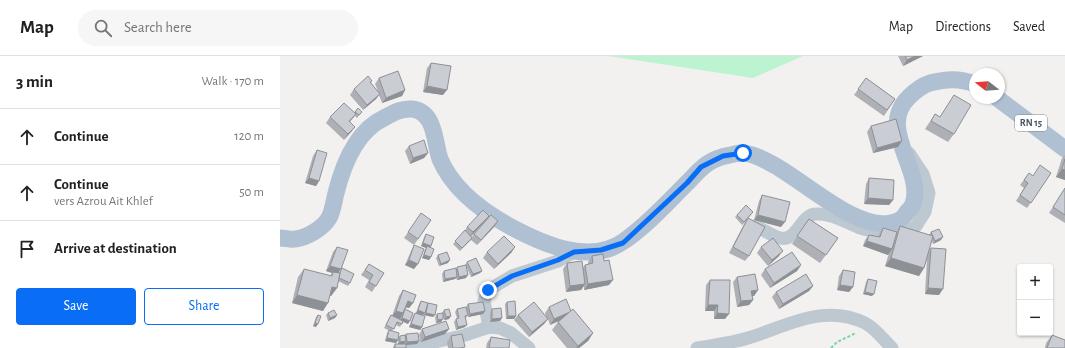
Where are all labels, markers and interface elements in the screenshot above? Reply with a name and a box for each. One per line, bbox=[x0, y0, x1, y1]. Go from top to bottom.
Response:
search box bbox=[78, 10, 358, 46]
icon: search bbox=[92, 17, 114, 39]
text: Map bbox=[20, 18, 54, 37]
text: Search here bbox=[124, 20, 192, 35]
text: Map bbox=[889, 20, 913, 34]
text: Directions bbox=[935, 20, 991, 34]
text: Saved bbox=[1013, 20, 1045, 34]
north arrow bbox=[969, 68, 1005, 104]
text: 3 min bbox=[16, 73, 53, 90]
text: Walk · 170 m bbox=[201, 75, 264, 88]
road number: RN 15 bbox=[1015, 115, 1047, 131]
icon: ahead bbox=[16, 126, 38, 148]
text: Continue bbox=[54, 129, 109, 144]
text: 120 m bbox=[234, 130, 264, 143]
route start bbox=[734, 144, 752, 162]
text: Continue bbox=[54, 177, 109, 192]
icon: ahead bbox=[16, 182, 38, 204]
text: 50 m bbox=[239, 186, 264, 199]
text: vers Azrou Ait Khlef bbox=[54, 195, 153, 208]
icon: arrive bbox=[16, 238, 38, 260]
text: Arrive at destination bbox=[54, 241, 177, 256]
map controls bbox=[1017, 264, 1053, 336]
button: + bbox=[1017, 264, 1053, 300]
route end bbox=[479, 281, 497, 299]
button: Save bbox=[16, 288, 136, 325]
button: Share bbox=[144, 288, 264, 325]
button: − bbox=[1017, 300, 1053, 336]

